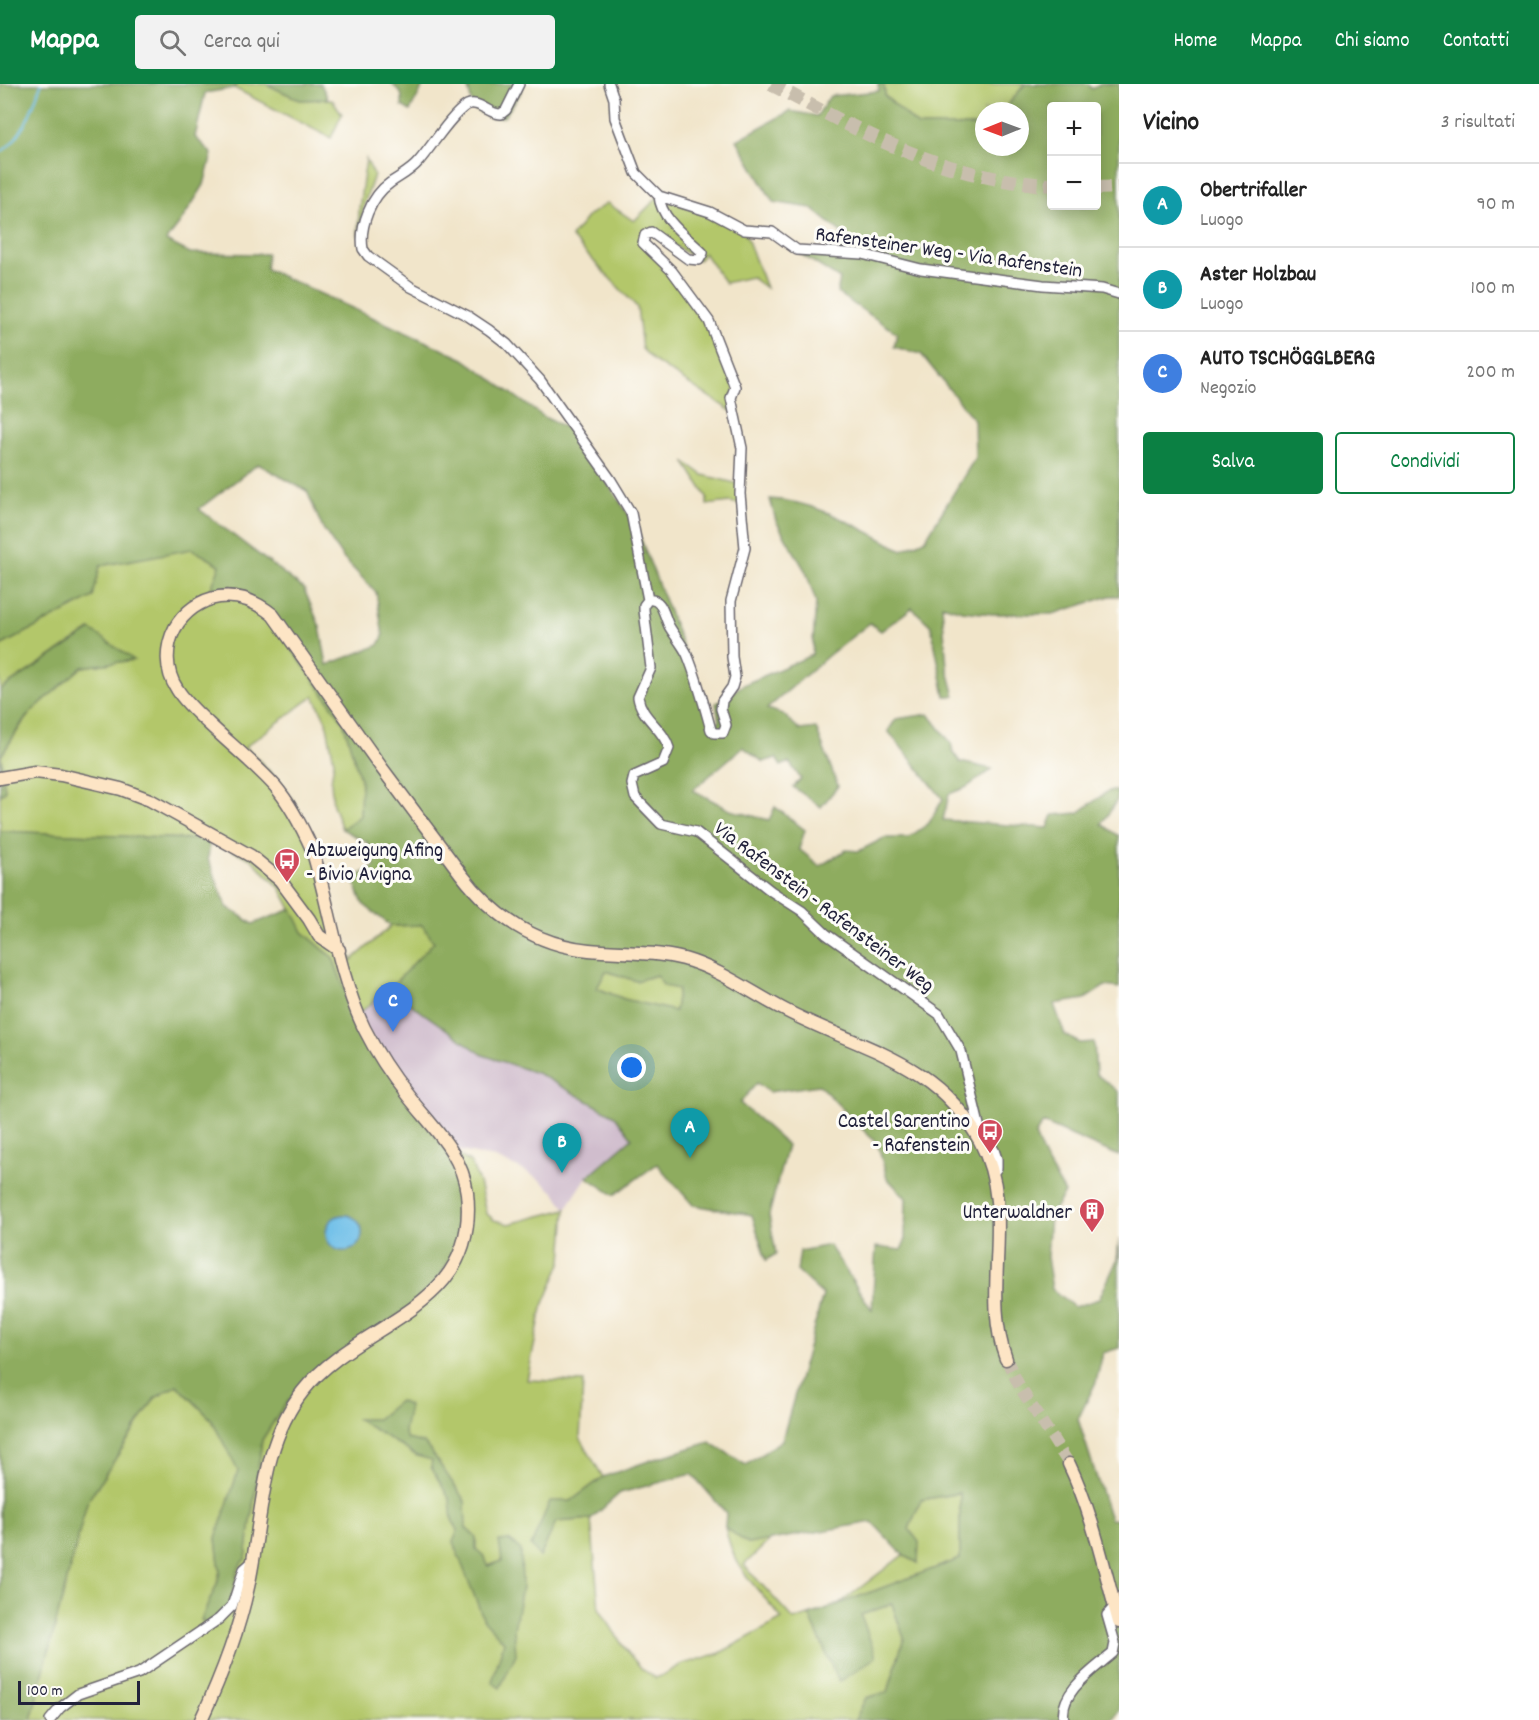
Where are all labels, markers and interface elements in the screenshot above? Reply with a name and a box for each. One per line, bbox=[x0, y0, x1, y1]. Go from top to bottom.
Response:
search box bbox=[135, 15, 555, 69]
text: Mappa bbox=[30, 22, 99, 62]
icon: search bbox=[156, 26, 189, 59]
text: Cerca qui bbox=[204, 27, 280, 58]
text: Home bbox=[1174, 27, 1217, 57]
text: Mappa bbox=[1250, 27, 1302, 57]
text: Chi siamo bbox=[1335, 27, 1410, 57]
text: Contatti bbox=[1443, 27, 1509, 57]
north arrow bbox=[975, 102, 1029, 156]
map controls bbox=[1047, 102, 1101, 210]
button: + bbox=[1047, 102, 1101, 156]
text: Vicino bbox=[1143, 105, 1199, 142]
text: 3 risultati bbox=[1441, 109, 1515, 137]
button: − bbox=[1047, 156, 1101, 210]
text: Obertrifaller bbox=[1200, 176, 1307, 207]
text: A bbox=[1157, 191, 1168, 219]
text: 90 m bbox=[1477, 191, 1515, 219]
text: Luogo bbox=[1200, 207, 1243, 235]
street label: Rafensteiner Weg - Via Rafenstein bbox=[813, 220, 1084, 288]
text: Aster Holzbau bbox=[1200, 260, 1316, 291]
text: B bbox=[1158, 275, 1167, 303]
text: 100 m bbox=[1471, 275, 1515, 303]
text: Luogo bbox=[1200, 291, 1243, 319]
text: AUTO TSCHÖGGLBERG bbox=[1200, 344, 1375, 375]
text: C bbox=[1158, 359, 1167, 387]
text: 200 m bbox=[1466, 359, 1515, 387]
text: Negozio bbox=[1200, 375, 1257, 403]
button: Salva bbox=[1143, 432, 1323, 494]
button: Condividi bbox=[1335, 432, 1515, 494]
street label: Via Rafenstein - Rafensteiner Weg bbox=[707, 815, 940, 1001]
place label: Abzweigung Afing - Bivio Avigna bbox=[306, 837, 443, 891]
bus stop icon: Abzweigung Afing - Bivio Avigna bbox=[272, 846, 302, 884]
pin: C bbox=[374, 982, 412, 1032]
your location bbox=[617, 1053, 646, 1082]
pin: A bbox=[670, 1108, 710, 1158]
place label: Castel Sarentino - Rafenstein bbox=[838, 1108, 970, 1162]
bus stop icon: Castel Sarentino - Rafenstein bbox=[975, 1117, 1005, 1155]
pin: B bbox=[542, 1124, 582, 1173]
building icon: Unterwaldner bbox=[1077, 1196, 1107, 1234]
place label: Unterwaldner bbox=[962, 1199, 1072, 1229]
scale bar bbox=[18, 1678, 140, 1706]
text: 100 m bbox=[27, 1680, 63, 1703]

